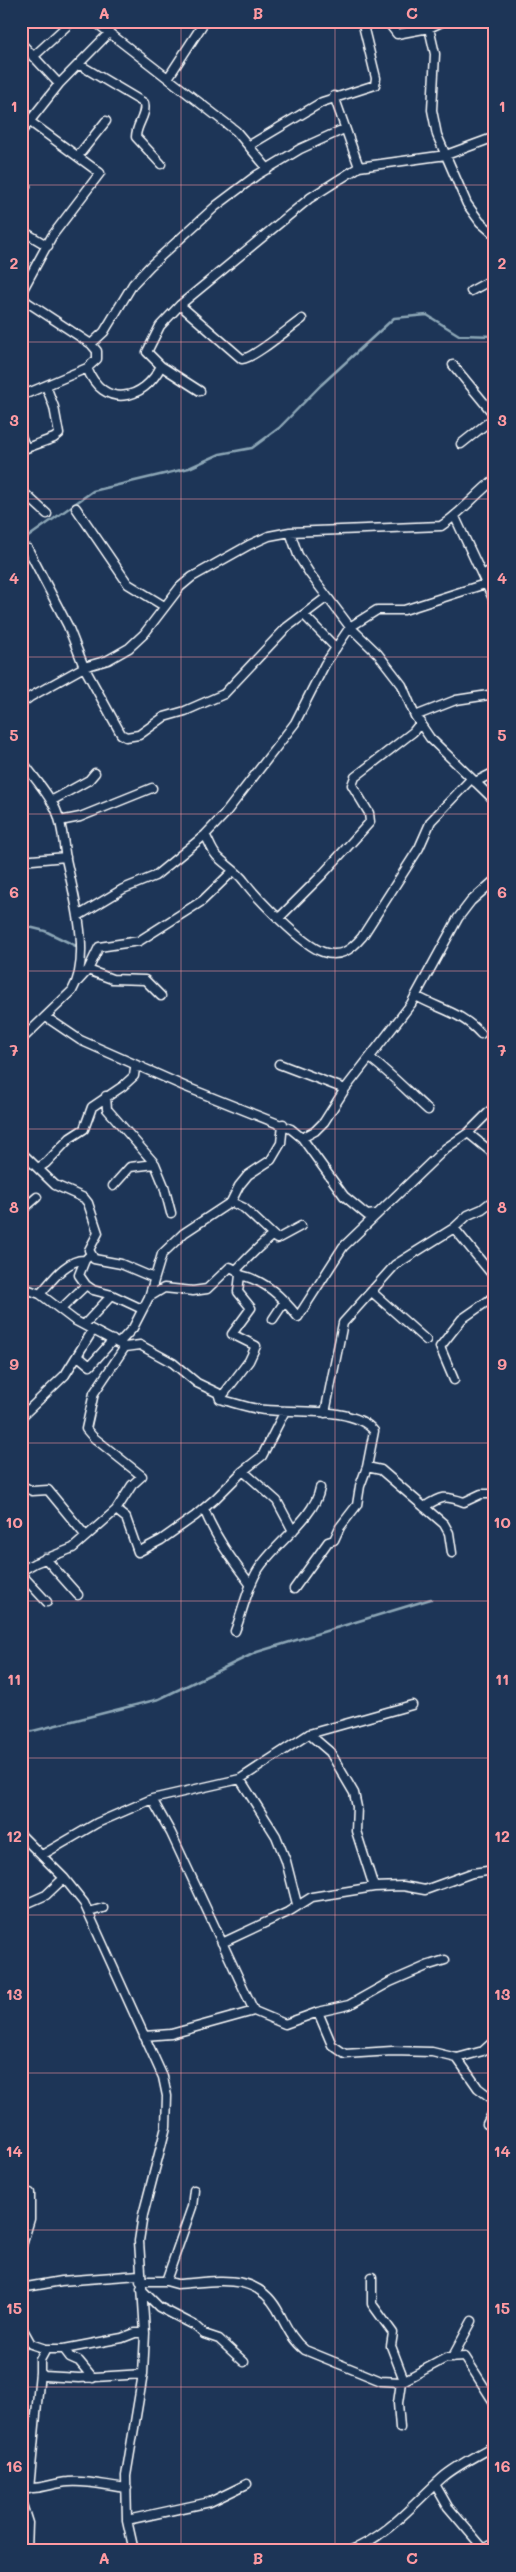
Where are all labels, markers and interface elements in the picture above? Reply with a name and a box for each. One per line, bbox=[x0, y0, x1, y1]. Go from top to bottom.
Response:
text: A bbox=[98, 2, 110, 23]
text: B bbox=[253, 2, 263, 23]
text: C bbox=[406, 2, 418, 23]
text: 1 bbox=[10, 95, 18, 116]
text: 1 bbox=[498, 95, 506, 116]
text: 2 bbox=[10, 252, 19, 273]
text: 2 bbox=[498, 252, 507, 273]
text: 3 bbox=[9, 409, 19, 430]
text: 3 bbox=[497, 409, 507, 430]
text: 4 bbox=[9, 567, 19, 588]
text: 4 bbox=[497, 567, 507, 588]
text: 5 bbox=[9, 724, 19, 745]
text: 5 bbox=[497, 724, 507, 745]
text: 6 bbox=[9, 881, 19, 902]
text: 6 bbox=[497, 881, 507, 902]
text: 7 bbox=[10, 1039, 19, 1060]
text: 7 bbox=[498, 1039, 507, 1060]
text: 8 bbox=[9, 1196, 19, 1217]
text: 8 bbox=[497, 1196, 507, 1217]
text: 9 bbox=[9, 1353, 19, 1374]
text: 9 bbox=[497, 1353, 507, 1374]
text: 10 bbox=[5, 1511, 23, 1532]
text: 10 bbox=[493, 1511, 511, 1532]
text: 11 bbox=[7, 1668, 21, 1689]
text: 11 bbox=[495, 1668, 509, 1689]
text: 12 bbox=[6, 1825, 22, 1846]
text: 12 bbox=[494, 1825, 510, 1846]
text: 13 bbox=[6, 1983, 23, 2004]
text: 13 bbox=[494, 1983, 511, 2004]
text: 14 bbox=[5, 2140, 23, 2161]
text: 14 bbox=[493, 2140, 511, 2161]
text: 15 bbox=[6, 2297, 22, 2318]
text: 15 bbox=[494, 2297, 510, 2318]
text: 16 bbox=[6, 2455, 23, 2476]
text: 16 bbox=[494, 2455, 511, 2476]
text: A bbox=[98, 2547, 110, 2568]
text: B bbox=[253, 2547, 263, 2568]
text: C bbox=[406, 2547, 418, 2568]

